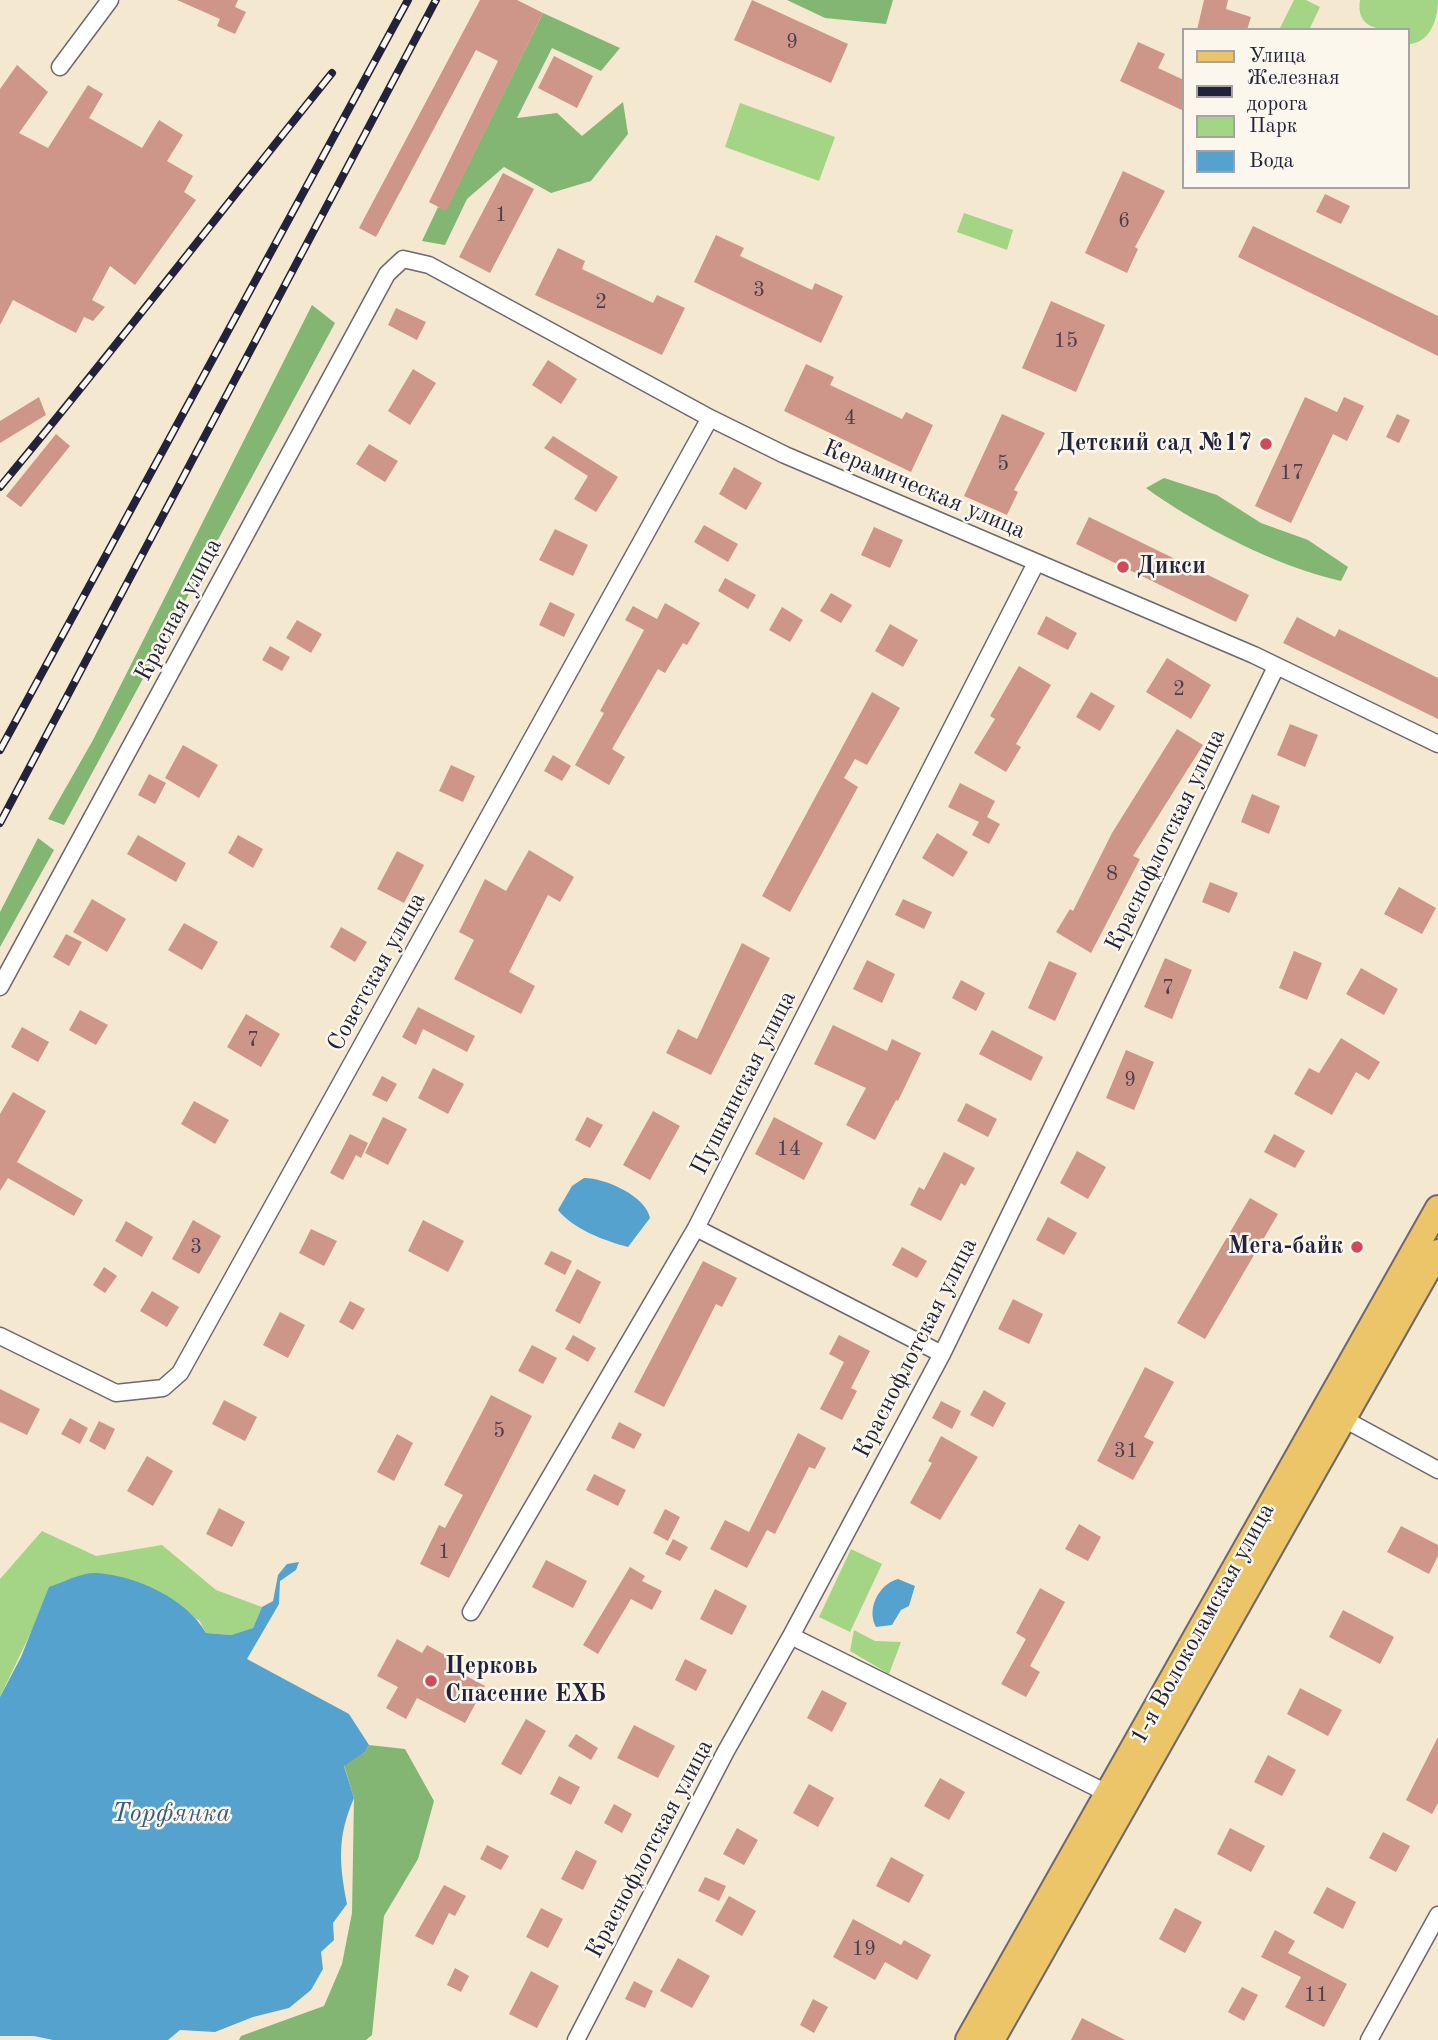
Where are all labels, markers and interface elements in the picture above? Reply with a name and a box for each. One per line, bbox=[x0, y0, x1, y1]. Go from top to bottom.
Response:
legend bbox=[1182, 28, 1410, 189]
house number: 9 bbox=[786, 29, 798, 55]
text: Улица bbox=[1249, 46, 1306, 67]
text: Железная дорога bbox=[1247, 68, 1340, 115]
text: Парк bbox=[1249, 116, 1297, 137]
text: Вода bbox=[1249, 151, 1294, 172]
house number: 1 bbox=[495, 202, 507, 228]
house number: 6 bbox=[1118, 208, 1130, 234]
house number: 3 bbox=[753, 277, 765, 303]
house number: 2 bbox=[595, 289, 607, 315]
house number: 15 bbox=[1054, 328, 1078, 354]
house number: 4 bbox=[844, 405, 856, 431]
place label: Детский сад №17 bbox=[1057, 430, 1252, 458]
street label: Керамическая улица bbox=[818, 434, 1030, 546]
marker: Детский сад №17 bbox=[1258, 436, 1274, 452]
house number: 5 bbox=[997, 451, 1009, 477]
house number: 17 bbox=[1280, 460, 1304, 486]
street label: Красная улица bbox=[129, 534, 229, 686]
place label: Дикси bbox=[1137, 553, 1206, 581]
marker: Дикси bbox=[1115, 559, 1131, 575]
house number: 2 bbox=[1173, 676, 1185, 702]
street label: Краснофлотская улица bbox=[1100, 724, 1232, 956]
house number: 8 bbox=[1106, 861, 1118, 887]
street label: Советская улица bbox=[322, 888, 432, 1056]
house number: 7 bbox=[1162, 975, 1174, 1001]
street label: Пушкинская улица bbox=[685, 986, 803, 1180]
house number: 7 bbox=[247, 1027, 259, 1053]
house number: 9 bbox=[1124, 1067, 1136, 1093]
house number: 14 bbox=[777, 1136, 801, 1162]
street label: Краснофлотская улица bbox=[848, 1233, 984, 1463]
place label: Мега-байк bbox=[1228, 1233, 1343, 1261]
house number: 3 bbox=[190, 1234, 202, 1260]
marker: Мега-байк bbox=[1349, 1239, 1365, 1255]
house number: 5 bbox=[493, 1418, 505, 1444]
house number: 31 bbox=[1114, 1438, 1138, 1464]
street label: 1-я Волоколамская улица bbox=[1125, 1498, 1281, 1750]
house number: 1 bbox=[438, 1539, 450, 1565]
place label: Церковь Спасение ЕХБ bbox=[445, 1653, 606, 1709]
marker: Церковь Спасение ЕХБ bbox=[423, 1673, 439, 1689]
street label: Краснофлотская улица bbox=[580, 1735, 720, 1963]
water label: Торфянка bbox=[112, 1798, 230, 1830]
house number: 19 bbox=[852, 1936, 876, 1962]
house number: 11 bbox=[1304, 1982, 1328, 2008]

